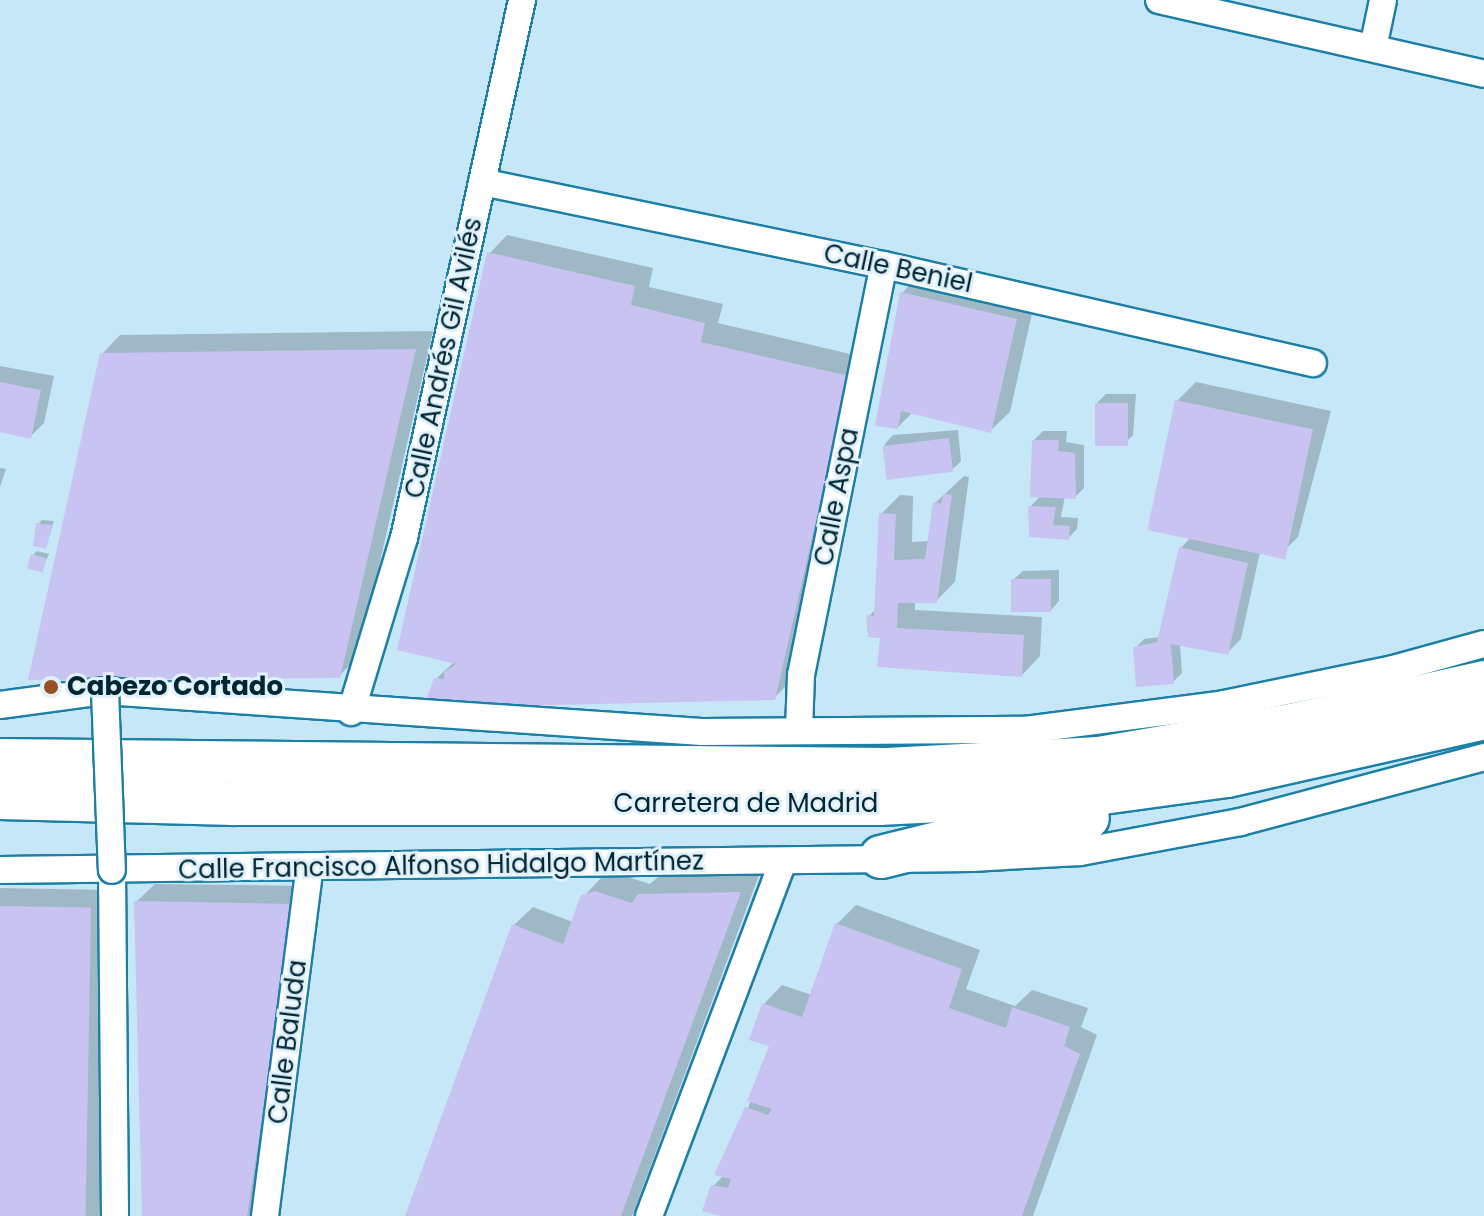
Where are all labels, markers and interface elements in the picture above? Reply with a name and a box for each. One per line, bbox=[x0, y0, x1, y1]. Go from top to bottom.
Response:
street label: Calle Andrés Gil Avilés bbox=[399, 215, 489, 501]
street label: Calle Beniel bbox=[821, 238, 975, 300]
street label: Calle Aspa bbox=[808, 425, 866, 569]
place label: Cabezo Cortado bbox=[67, 671, 283, 703]
marker: Cabezo Cortado bbox=[42, 678, 60, 696]
street label: Carretera de Madrid bbox=[614, 788, 878, 820]
street label: Calle Francisco Alfonso Hidalgo Martínez bbox=[178, 846, 704, 886]
street label: Calle Baluda bbox=[262, 958, 314, 1126]

